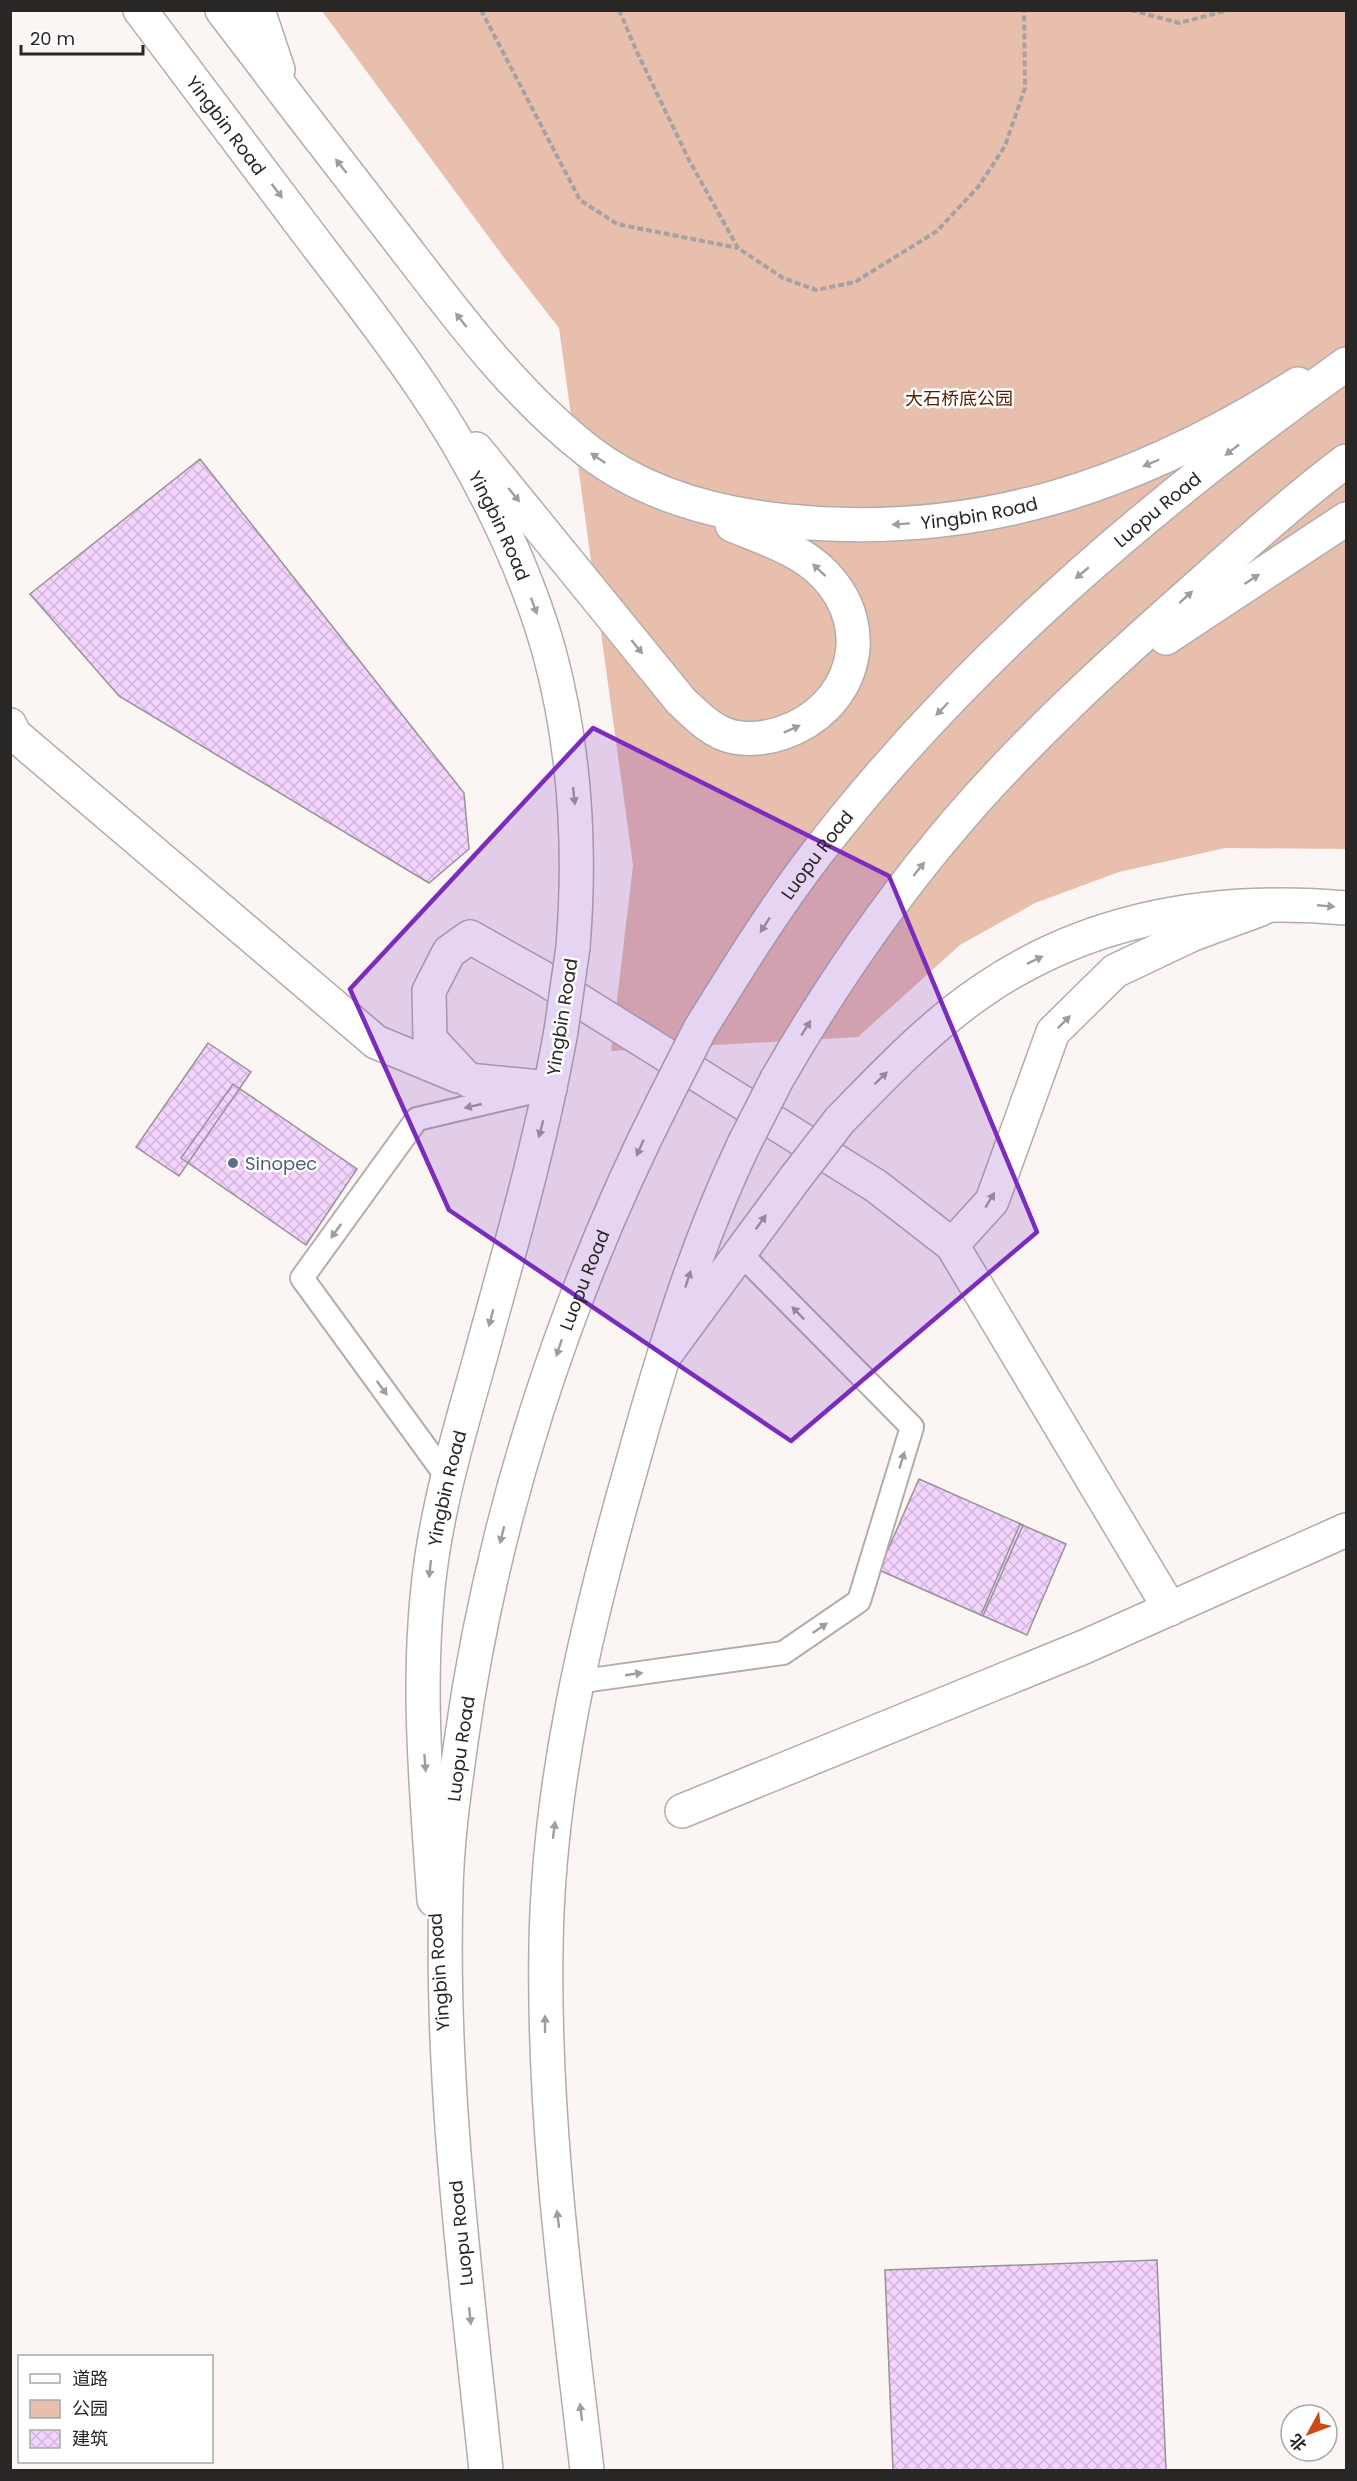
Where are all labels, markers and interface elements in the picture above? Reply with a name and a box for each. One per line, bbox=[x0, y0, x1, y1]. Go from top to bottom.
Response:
scale bar bbox=[21, 18, 142, 56]
text: 20 m bbox=[30, 26, 75, 51]
street label: Yingbin Road bbox=[181, 70, 272, 180]
one-way arrow bbox=[336, 158, 348, 173]
one-way arrow bbox=[270, 184, 282, 199]
one-way arrow bbox=[454, 312, 467, 328]
park label: 大石桥底公园 bbox=[905, 386, 1013, 411]
one-way arrow bbox=[1225, 443, 1240, 455]
one-way arrow bbox=[590, 452, 606, 463]
one-way arrow bbox=[1141, 458, 1159, 468]
street label: Yingbin Road bbox=[463, 466, 536, 584]
street label: Luopu Road bbox=[1108, 466, 1206, 553]
one-way arrow bbox=[507, 487, 520, 502]
street label: Yingbin Road bbox=[919, 490, 1040, 535]
one-way arrow bbox=[892, 520, 911, 529]
one-way arrow bbox=[812, 564, 827, 577]
one-way arrow bbox=[1074, 567, 1090, 580]
one-way arrow bbox=[1244, 574, 1261, 585]
one-way arrow bbox=[1178, 591, 1193, 604]
one-way arrow bbox=[530, 597, 540, 615]
one-way arrow bbox=[630, 639, 642, 654]
one-way arrow bbox=[935, 702, 949, 717]
one-way arrow bbox=[784, 724, 802, 734]
one-way arrow bbox=[569, 787, 579, 806]
street label: Luopu Road bbox=[775, 805, 859, 904]
one-way arrow bbox=[912, 861, 924, 876]
one-way arrow bbox=[1317, 901, 1336, 911]
one-way arrow bbox=[760, 917, 771, 933]
one-way arrow bbox=[1027, 955, 1044, 964]
street label: Yingbin Road bbox=[540, 957, 584, 1077]
one-way arrow bbox=[1056, 1015, 1070, 1029]
one-way arrow bbox=[801, 1020, 812, 1036]
one-way arrow bbox=[874, 1071, 889, 1085]
one-way arrow bbox=[463, 1102, 482, 1111]
one-way arrow bbox=[535, 1120, 545, 1139]
one-way arrow bbox=[635, 1140, 644, 1157]
place label: Sinopec bbox=[245, 1151, 317, 1176]
marker: Sinopec bbox=[226, 1156, 240, 1170]
one-way arrow bbox=[984, 1192, 995, 1209]
one-way arrow bbox=[755, 1215, 767, 1231]
one-way arrow bbox=[330, 1222, 342, 1238]
street label: Luopu Road bbox=[553, 1226, 615, 1334]
one-way arrow bbox=[684, 1270, 693, 1288]
one-way arrow bbox=[792, 1307, 806, 1321]
one-way arrow bbox=[486, 1309, 495, 1327]
one-way arrow bbox=[553, 1340, 563, 1358]
one-way arrow bbox=[376, 1380, 388, 1396]
street label: Yingbin Road bbox=[421, 1427, 472, 1548]
one-way arrow bbox=[898, 1451, 907, 1469]
one-way arrow bbox=[497, 1526, 507, 1544]
one-way arrow bbox=[426, 1559, 435, 1578]
one-way arrow bbox=[812, 1623, 828, 1634]
one-way arrow bbox=[625, 1669, 644, 1678]
street label: Luopu Road bbox=[441, 1694, 480, 1803]
one-way arrow bbox=[420, 1754, 429, 1773]
one-way arrow bbox=[549, 1820, 559, 1839]
street label: Yingbin Road bbox=[422, 1912, 456, 2032]
one-way arrow bbox=[540, 2015, 550, 2034]
street label: Luopu Road bbox=[443, 2179, 479, 2287]
one-way arrow bbox=[553, 2209, 563, 2228]
one-way arrow bbox=[465, 2307, 475, 2326]
legend bbox=[18, 2355, 213, 2463]
text: 道路 bbox=[72, 2366, 108, 2391]
text: 公园 bbox=[72, 2396, 108, 2421]
one-way arrow bbox=[576, 2403, 585, 2422]
north arrow bbox=[1279, 2403, 1339, 2463]
text: 建筑 bbox=[72, 2426, 108, 2451]
text: 北 bbox=[1284, 2429, 1312, 2456]

